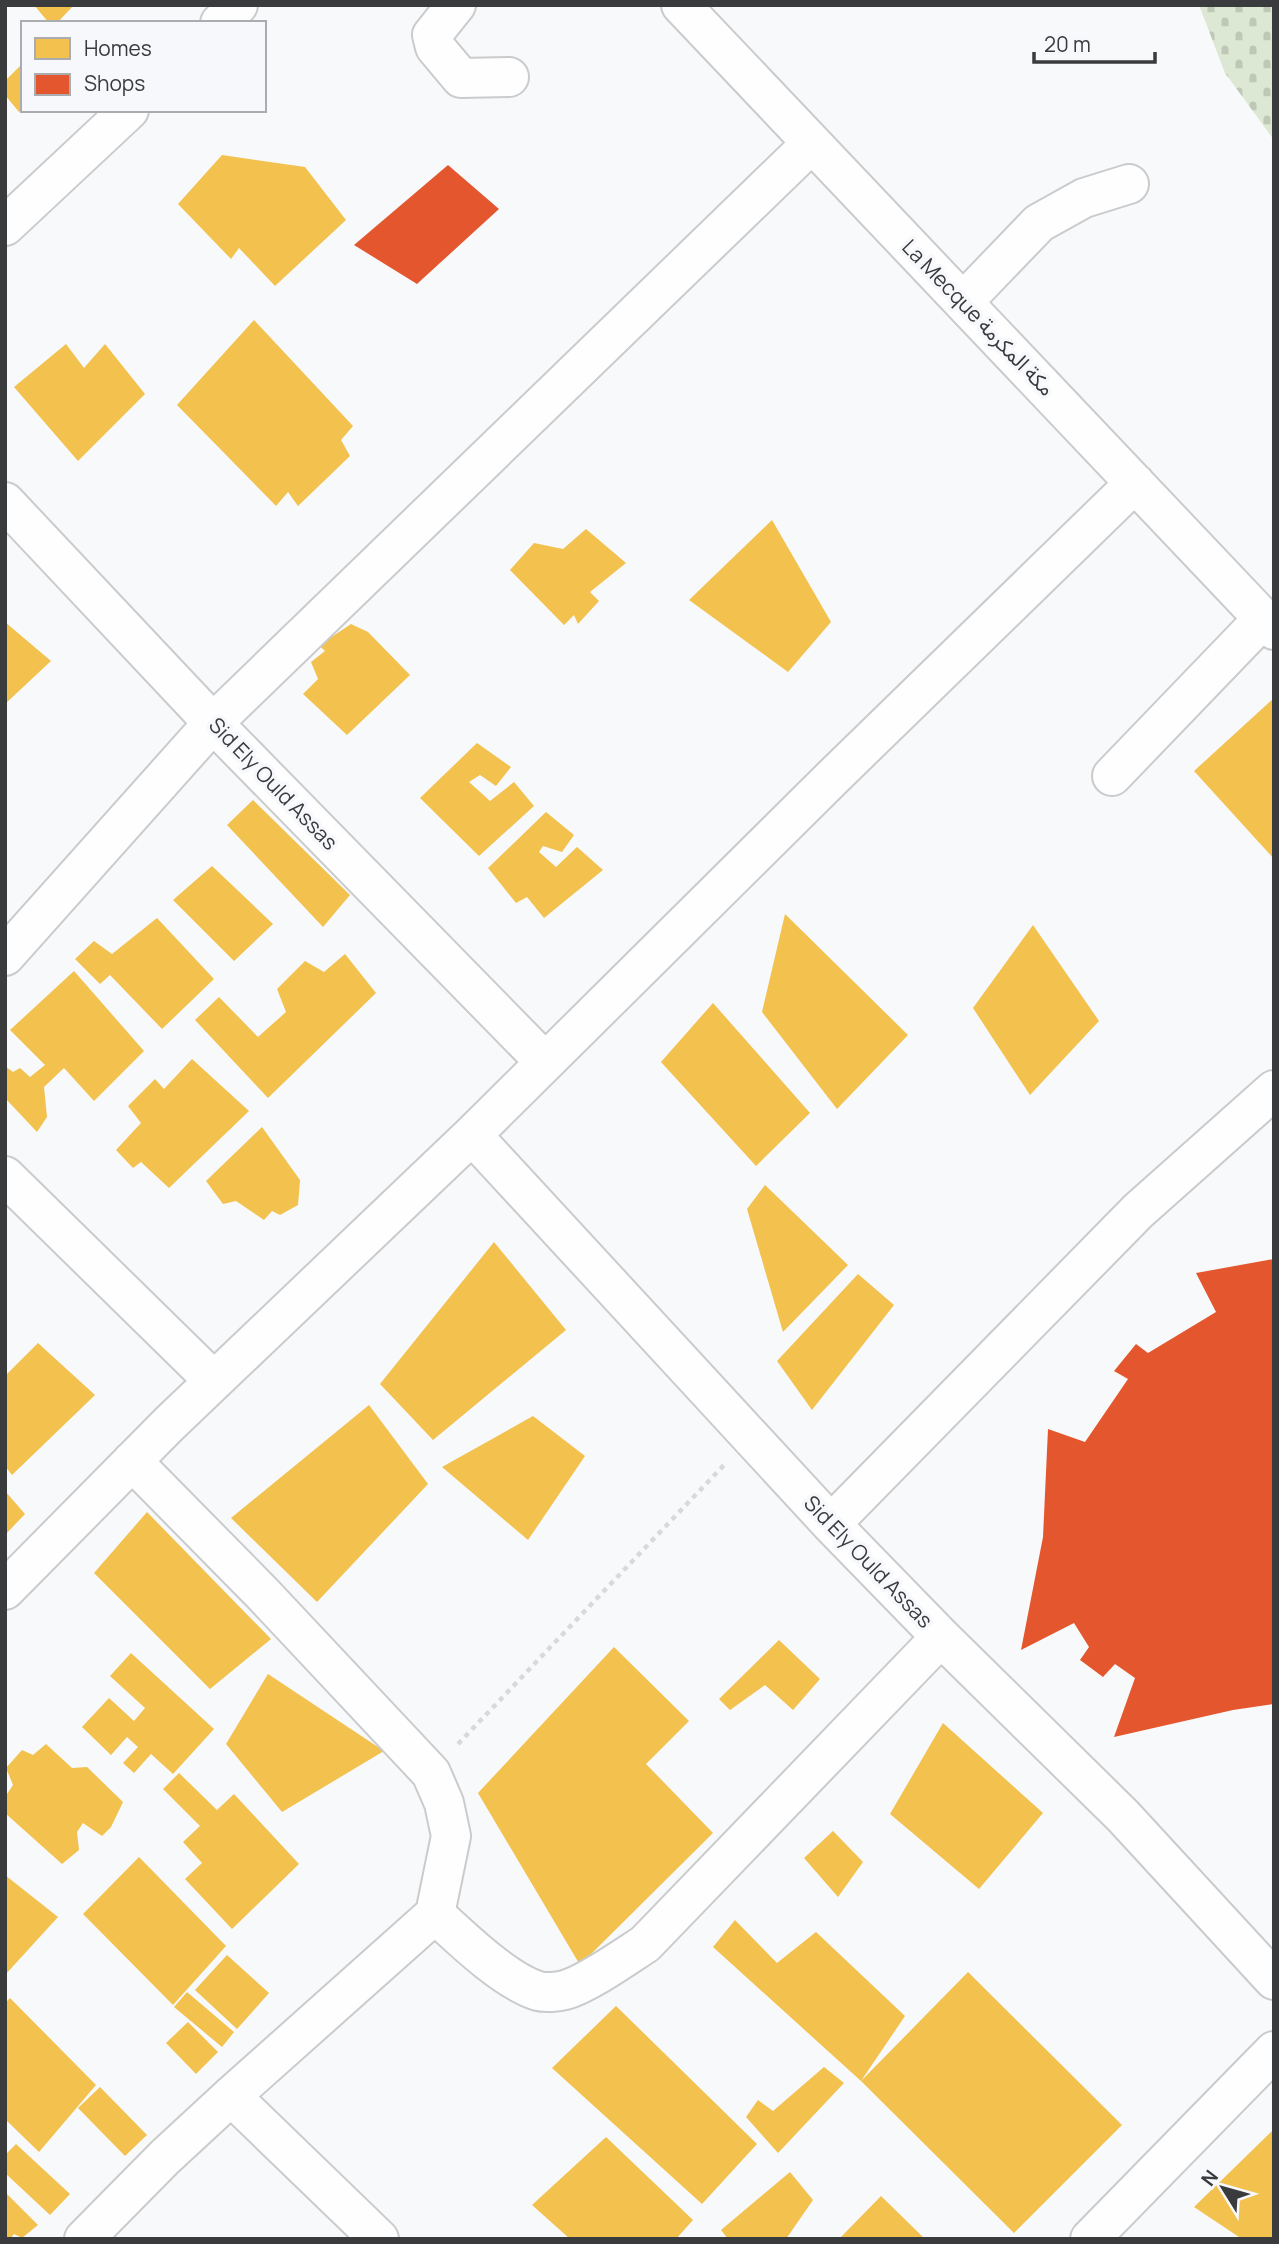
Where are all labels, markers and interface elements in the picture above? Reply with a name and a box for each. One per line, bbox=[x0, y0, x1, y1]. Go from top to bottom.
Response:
legend bbox=[21, 21, 266, 112]
scale bar bbox=[1034, 21, 1155, 65]
text: 20 m bbox=[1044, 30, 1091, 58]
text: Homes bbox=[84, 34, 152, 62]
text: Shops bbox=[84, 69, 145, 97]
street label: La Mecque مكة المكرمة bbox=[897, 233, 1061, 402]
street label: Sid Ely Ould Assas bbox=[203, 711, 344, 856]
street label: Sid Ely Ould Assas bbox=[798, 1489, 939, 1634]
north arrow bbox=[1188, 2153, 1258, 2223]
text: N bbox=[1195, 2164, 1224, 2191]

